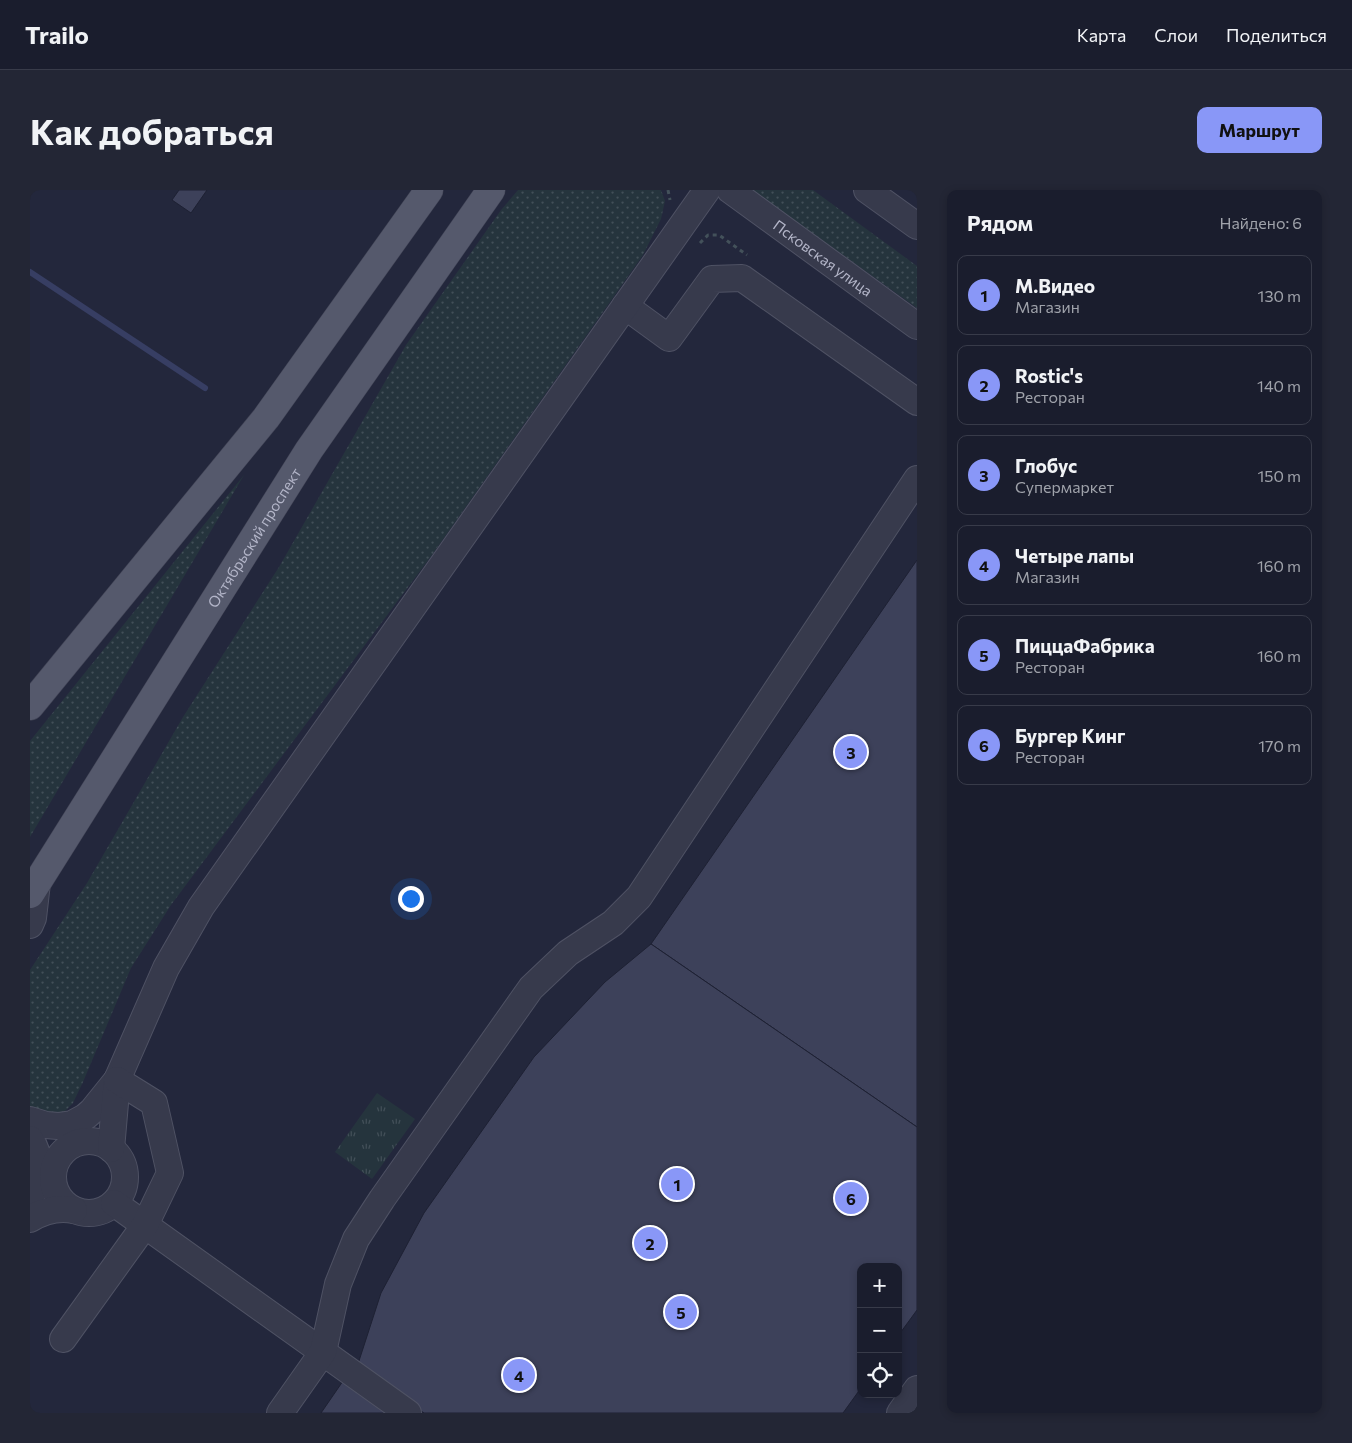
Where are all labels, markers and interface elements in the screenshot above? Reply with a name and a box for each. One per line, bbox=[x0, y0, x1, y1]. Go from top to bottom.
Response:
text: Trailo bbox=[25, 20, 89, 49]
text: Карта bbox=[1077, 24, 1126, 46]
text: Слои bbox=[1154, 24, 1198, 46]
text: Поделиться bbox=[1226, 24, 1327, 46]
button: Маршрут bbox=[1197, 107, 1322, 153]
text: Как добраться bbox=[30, 109, 274, 152]
text: Рядом bbox=[967, 210, 1033, 235]
text: Найдено: 6 bbox=[1219, 213, 1302, 232]
street label: Псковская улица bbox=[770, 216, 876, 300]
text: М.Видео bbox=[1015, 274, 1095, 297]
text: 1 bbox=[980, 286, 988, 305]
text: 130 m bbox=[1258, 286, 1301, 305]
text: Магазин bbox=[1015, 297, 1080, 316]
text: Rostic's bbox=[1015, 364, 1083, 387]
text: 2 bbox=[979, 376, 989, 395]
text: 140 m bbox=[1257, 376, 1301, 395]
text: Ресторан bbox=[1015, 387, 1085, 406]
text: Глобус bbox=[1015, 454, 1077, 477]
street label: Октябрьский проспект bbox=[203, 464, 305, 611]
text: 3 bbox=[979, 466, 989, 485]
text: 150 m bbox=[1258, 466, 1301, 485]
text: Супермаркет bbox=[1015, 477, 1114, 496]
text: Четыре лапы bbox=[1015, 544, 1134, 567]
text: 4 bbox=[979, 556, 989, 575]
text: 160 m bbox=[1257, 556, 1301, 575]
text: Магазин bbox=[1015, 567, 1080, 586]
text: ПиццаФабрика bbox=[1015, 634, 1155, 657]
text: 5 bbox=[979, 646, 989, 665]
text: 160 m bbox=[1257, 646, 1301, 665]
text: Ресторан bbox=[1015, 657, 1085, 676]
text: Бургер Кинг bbox=[1015, 724, 1125, 747]
pin: 3 bbox=[835, 733, 867, 771]
text: 6 bbox=[979, 736, 989, 755]
text: 170 m bbox=[1258, 736, 1301, 755]
text: Ресторан bbox=[1015, 747, 1085, 766]
your location bbox=[398, 886, 424, 912]
pin: 1 bbox=[661, 1165, 693, 1203]
pin: 6 bbox=[835, 1179, 867, 1217]
pin: 2 bbox=[634, 1224, 666, 1262]
map controls bbox=[857, 1263, 902, 1398]
button: + bbox=[857, 1263, 902, 1308]
pin: 5 bbox=[665, 1293, 697, 1331]
button: − bbox=[857, 1308, 902, 1353]
button: locate bbox=[857, 1353, 902, 1398]
pin: 4 bbox=[503, 1356, 535, 1394]

